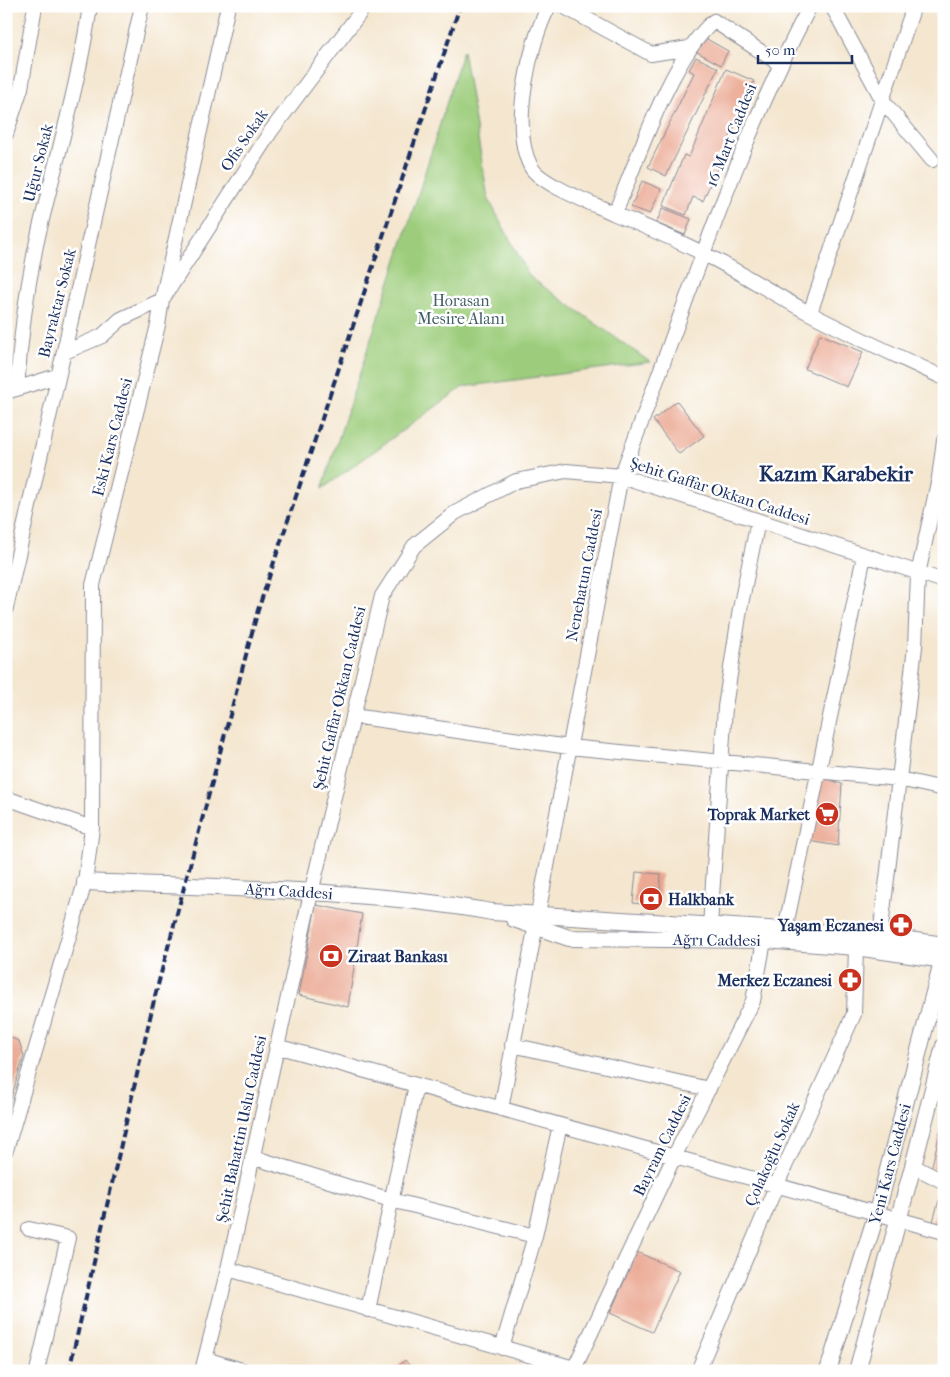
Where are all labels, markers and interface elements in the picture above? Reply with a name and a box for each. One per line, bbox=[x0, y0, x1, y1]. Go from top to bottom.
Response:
scale bar bbox=[758, 32, 851, 64]
text: 50 m bbox=[765, 41, 796, 59]
street label: 16 Mart Caddesi bbox=[702, 80, 761, 190]
street label: Ofis Sokak bbox=[216, 105, 272, 175]
street label: Uğur Sokak bbox=[19, 121, 57, 204]
street label: Bayraktar Sokak bbox=[34, 246, 80, 360]
park label: Horasan Mesire Alanı bbox=[417, 291, 505, 328]
street label: Eski Kars Caddesi bbox=[88, 375, 136, 498]
street label: Şehit Gaffar Okkan Caddesi bbox=[628, 453, 813, 529]
district label: Kazım Karabekir bbox=[759, 462, 914, 486]
street label: Nenehatun Caddesi bbox=[562, 507, 606, 643]
street label: Şehit Gaffar Okkan Caddesi bbox=[309, 604, 369, 792]
supermarket icon: Toprak Market bbox=[814, 801, 840, 827]
place label: Toprak Market bbox=[707, 805, 810, 825]
street label: Ağrı Caddesi bbox=[243, 879, 334, 903]
bank icon: Halkbank bbox=[638, 886, 664, 912]
place label: Halkbank bbox=[668, 890, 735, 909]
pharmacy icon: Yaşam Eczanesi bbox=[888, 912, 914, 938]
place label: Yaşam Eczanesi bbox=[777, 916, 884, 936]
street label: Ağrı Caddesi bbox=[672, 930, 761, 949]
bank icon: Ziraat Bankası bbox=[318, 943, 344, 969]
place label: Ziraat Bankası bbox=[348, 947, 448, 966]
pharmacy icon: Merkez Eczanesi bbox=[837, 967, 863, 993]
place label: Merkez Eczanesi bbox=[716, 971, 832, 990]
street label: Şehit Bahattin Uslu Caddesi bbox=[212, 1033, 270, 1224]
street label: Bayram Caddesi bbox=[629, 1091, 695, 1199]
street label: Çolakoğlu Sokak bbox=[741, 1098, 805, 1209]
street label: Yeni Kars Caddesi bbox=[864, 1101, 914, 1228]

